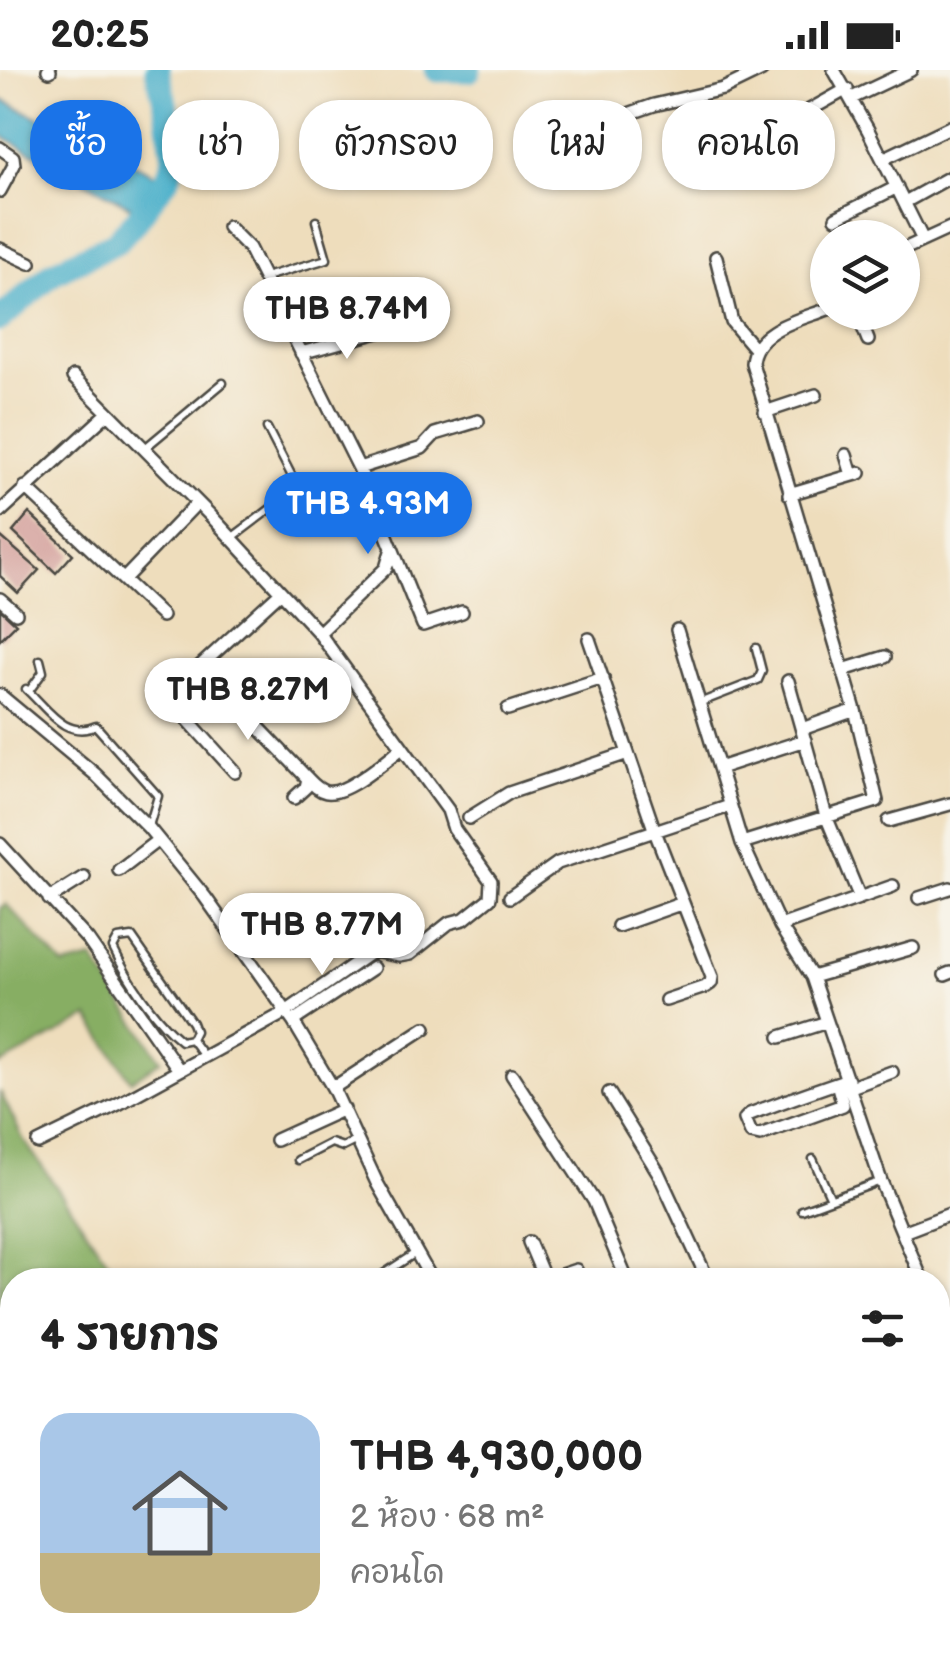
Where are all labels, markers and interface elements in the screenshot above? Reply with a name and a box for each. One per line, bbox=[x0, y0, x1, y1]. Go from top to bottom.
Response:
text: 20:25 bbox=[50, 13, 150, 58]
chip: ซื้อ bbox=[30, 100, 142, 190]
chip: เช่า bbox=[162, 100, 279, 190]
chip: ตัวกรอง bbox=[299, 100, 493, 190]
chip: ใหม่ bbox=[513, 100, 642, 190]
chip: คอนโด bbox=[662, 100, 835, 190]
map controls bbox=[810, 220, 920, 330]
button: layers bbox=[810, 220, 920, 330]
pin: THB 8.74M bbox=[233, 277, 461, 362]
text: THB 8.74M bbox=[265, 290, 429, 329]
pin: THB 4.93M bbox=[254, 472, 482, 557]
text: THB 4.93M bbox=[286, 485, 450, 524]
pin: THB 8.27M bbox=[134, 658, 362, 743]
text: THB 8.27M bbox=[167, 671, 329, 710]
pin: THB 8.77M bbox=[208, 893, 436, 978]
text: THB 8.77M bbox=[241, 906, 403, 945]
icon: filters bbox=[855, 1301, 910, 1356]
text: 4 รายการ bbox=[40, 1311, 220, 1362]
text: THB 4,930,000 bbox=[350, 1432, 643, 1483]
icon: home bbox=[120, 1453, 240, 1573]
text: 2 ห้อง · 68 m² bbox=[350, 1498, 545, 1537]
text: คอนโด bbox=[350, 1554, 444, 1593]

